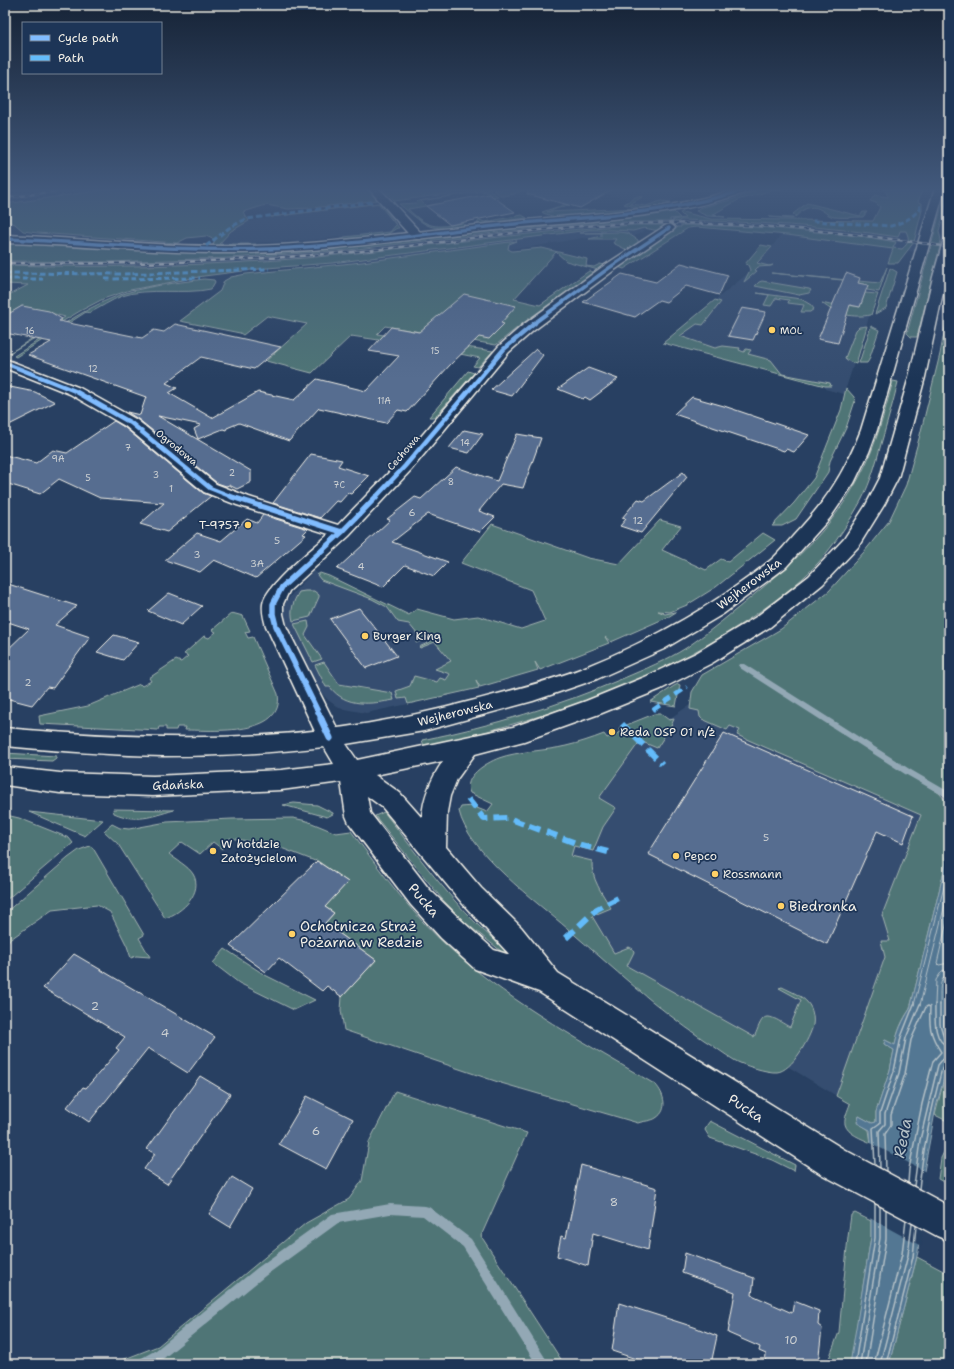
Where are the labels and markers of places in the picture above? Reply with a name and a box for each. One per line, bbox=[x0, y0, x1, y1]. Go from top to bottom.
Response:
place label: MOL bbox=[780, 324, 803, 337]
marker: MOL bbox=[767, 325, 777, 335]
place label: T-9757 bbox=[199, 517, 240, 533]
marker: T-9757 bbox=[243, 520, 253, 530]
place label: Burger King bbox=[373, 628, 441, 644]
marker: Burger King bbox=[360, 631, 370, 641]
place label: Reda OSP 01 n/ż bbox=[620, 724, 716, 740]
marker: Reda OSP 01 n/ż bbox=[607, 727, 617, 737]
place label: W hołdzie Założycielom bbox=[221, 836, 297, 866]
marker: W hołdzie Założycielom bbox=[208, 846, 218, 856]
place label: Pepco bbox=[684, 848, 717, 864]
marker: Pepco bbox=[671, 851, 681, 861]
place label: Rossmann bbox=[723, 866, 782, 882]
marker: Rossmann bbox=[710, 869, 720, 879]
place label: Biedronka bbox=[789, 897, 857, 915]
marker: Biedronka bbox=[776, 901, 786, 911]
place label: Ochotnicza Straż Pożarna w Redzie bbox=[300, 917, 423, 951]
marker: Ochotnicza Straż Pożarna w Redzie bbox=[287, 929, 297, 939]

